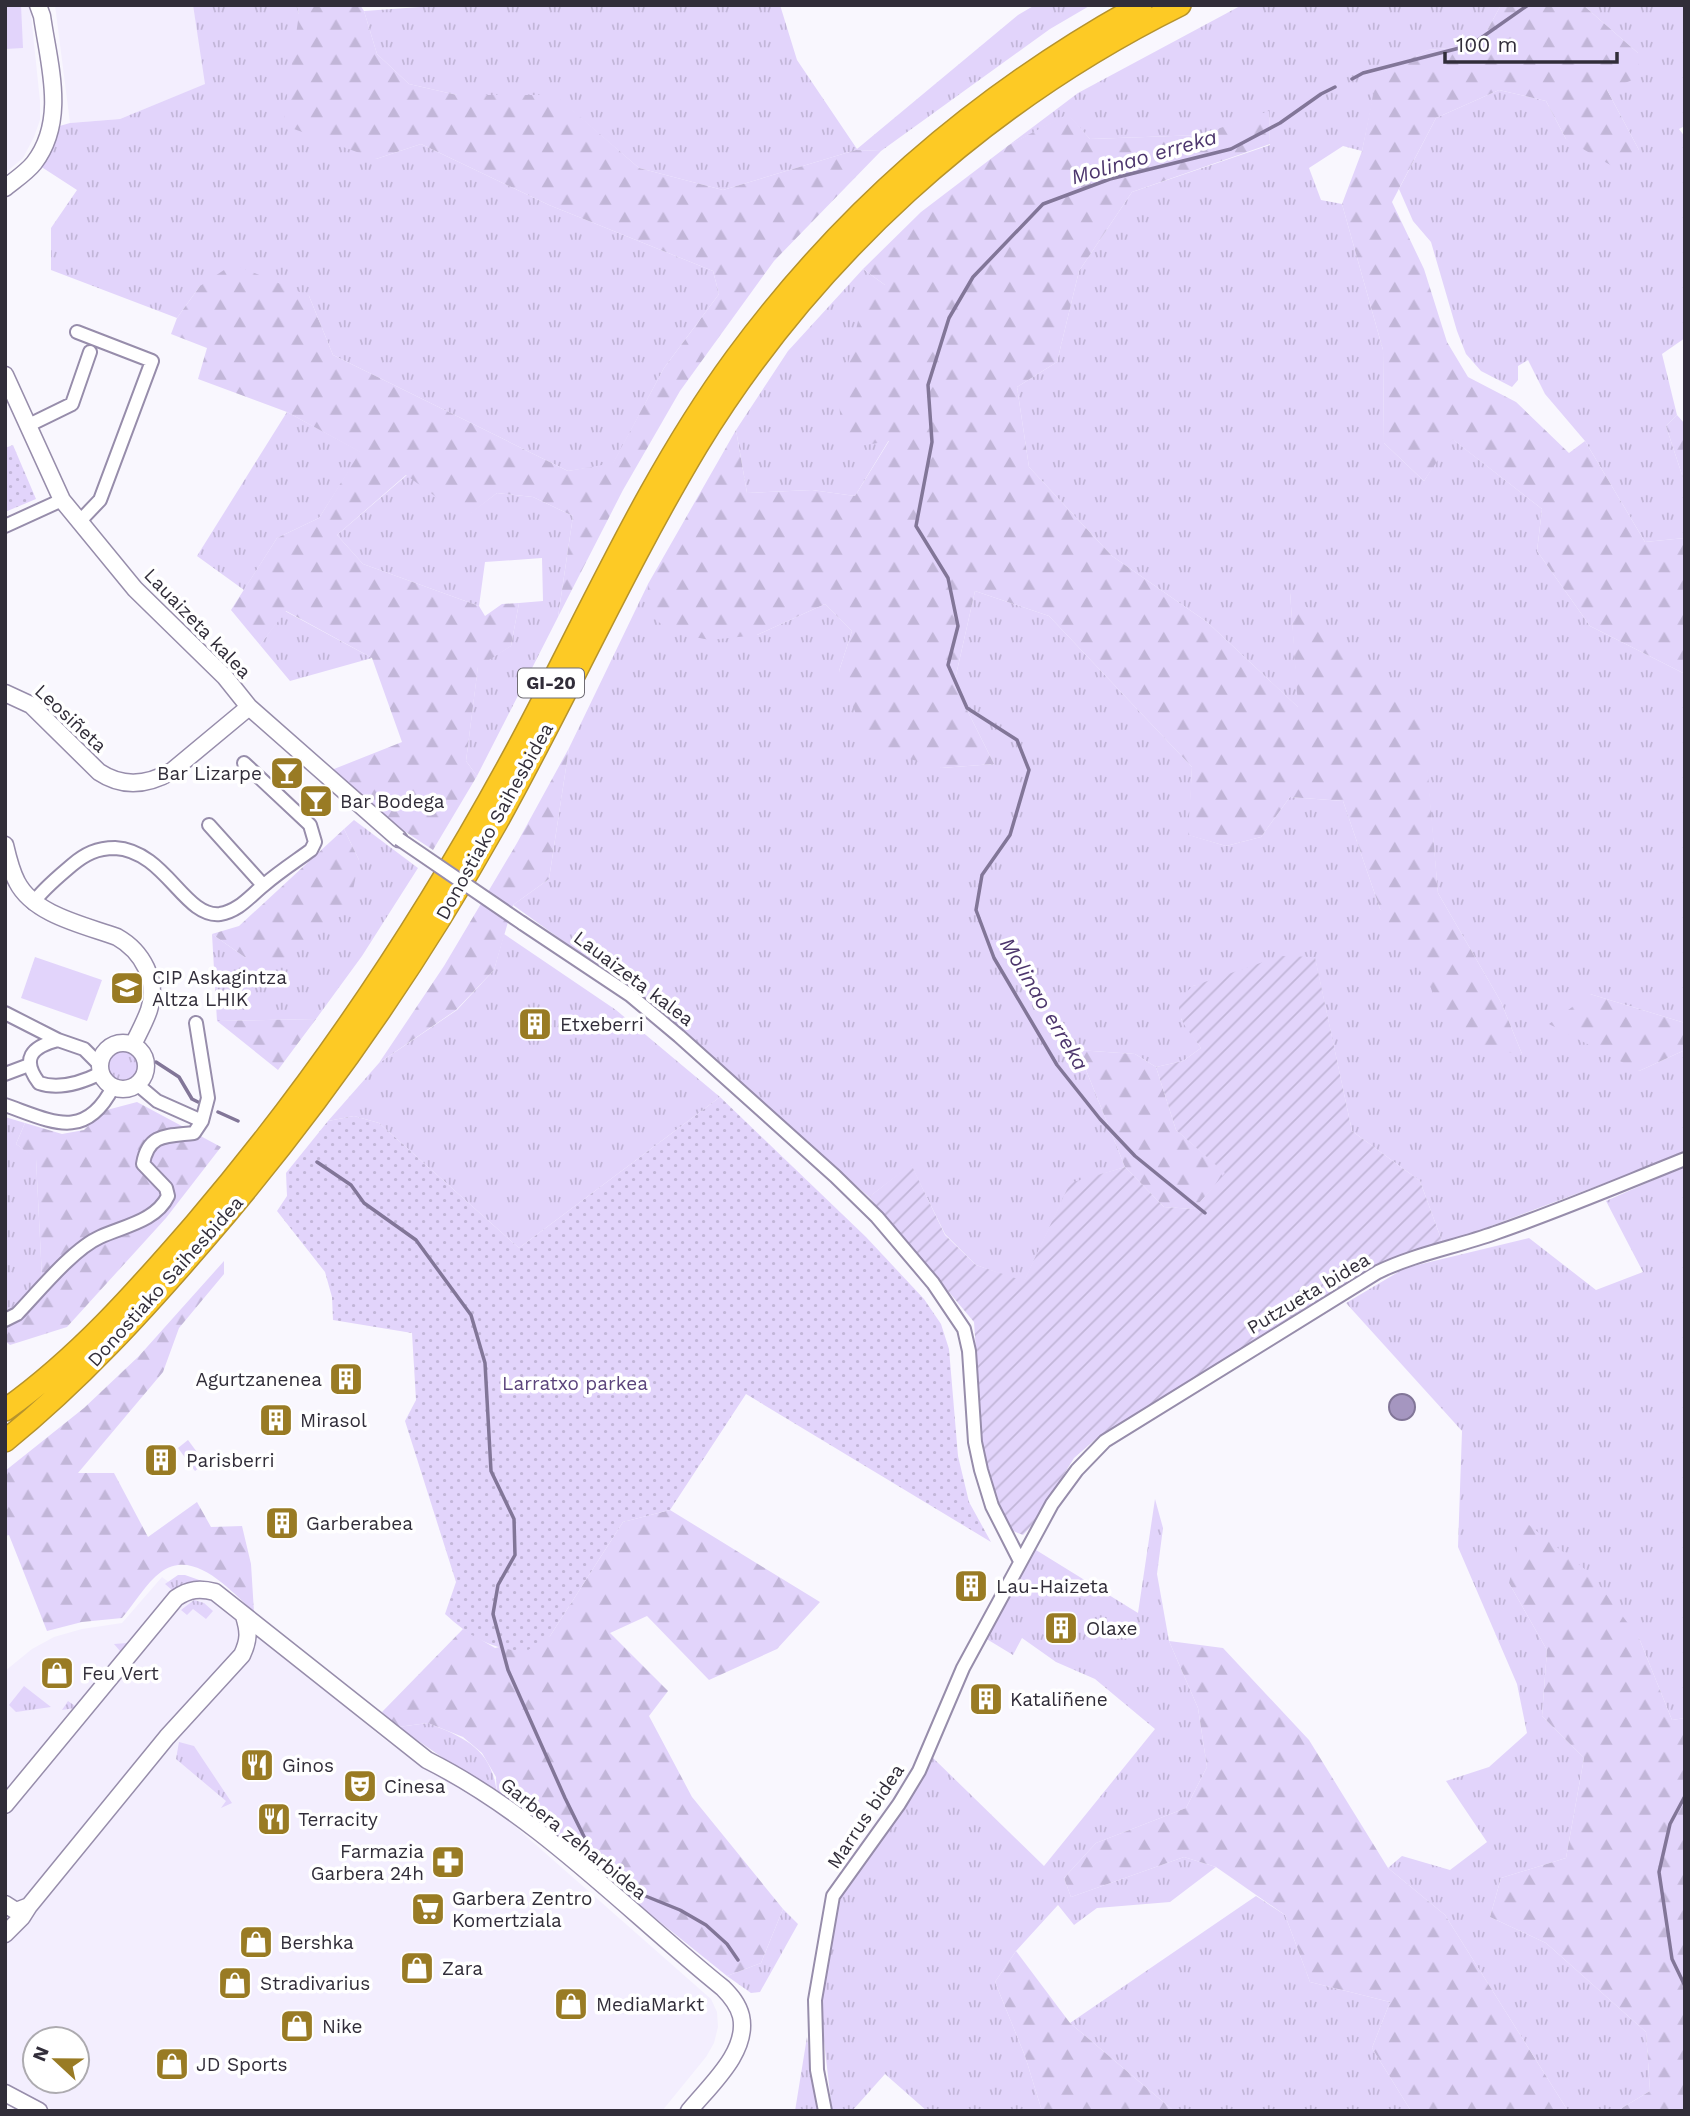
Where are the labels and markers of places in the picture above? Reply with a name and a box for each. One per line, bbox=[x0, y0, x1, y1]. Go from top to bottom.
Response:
bar icon: Bar Lizarpe bbox=[268, 754, 306, 792]
place label: Bar Lizarpe bbox=[157, 762, 262, 785]
bar icon: Bar Bodega bbox=[297, 782, 335, 820]
place label: Bar Bodega bbox=[340, 790, 445, 813]
place label: CIP Askagintza Altza LHIK bbox=[152, 966, 287, 1011]
school or university icon: CIP Askagintza Altza LHIK bbox=[108, 969, 146, 1007]
building icon: Etxeberri bbox=[516, 1005, 554, 1043]
place label: Etxeberri bbox=[560, 1013, 644, 1036]
building icon: Agurtzanenea bbox=[327, 1360, 365, 1398]
place label: Agurtzanenea bbox=[195, 1368, 322, 1391]
building icon: Mirasol bbox=[257, 1401, 295, 1439]
place label: Mirasol bbox=[300, 1409, 367, 1432]
building icon: Parisberri bbox=[142, 1441, 180, 1479]
place label: Parisberri bbox=[186, 1449, 275, 1472]
building icon: Garberabea bbox=[263, 1504, 301, 1542]
place label: Garberabea bbox=[306, 1512, 413, 1535]
building icon: Lau-Haizeta bbox=[952, 1567, 990, 1605]
place label: Lau-Haizeta bbox=[996, 1575, 1109, 1598]
building icon: Olaxe bbox=[1042, 1609, 1080, 1647]
place label: Olaxe bbox=[1086, 1617, 1138, 1640]
shop icon: Feu Vert bbox=[38, 1654, 76, 1692]
place label: Feu Vert bbox=[82, 1662, 159, 1685]
building icon: Kataliñene bbox=[967, 1680, 1005, 1718]
place label: Kataliñene bbox=[1010, 1688, 1108, 1711]
restaurant icon: Ginos bbox=[238, 1746, 276, 1784]
place label: Ginos bbox=[282, 1754, 334, 1777]
theatre icon: Cinesa bbox=[341, 1767, 379, 1805]
place label: Cinesa bbox=[384, 1775, 446, 1798]
restaurant icon: Terracity bbox=[255, 1800, 293, 1838]
place label: Terracity bbox=[298, 1808, 378, 1831]
place label: Farmazia Garbera 24h bbox=[311, 1840, 424, 1885]
pharmacy icon: Farmazia Garbera 24h bbox=[429, 1843, 467, 1881]
place label: Garbera Zentro Komertziala bbox=[452, 1887, 592, 1932]
supermarket icon: Garbera Zentro Komertziala bbox=[409, 1890, 447, 1928]
shop icon: Bershka bbox=[237, 1923, 275, 1961]
place label: Bershka bbox=[280, 1931, 354, 1954]
shop icon: Zara bbox=[398, 1949, 436, 1987]
place label: Zara bbox=[442, 1957, 483, 1980]
shop icon: Stradivarius bbox=[216, 1964, 254, 2002]
place label: Stradivarius bbox=[260, 1972, 370, 1995]
shop icon: MediaMarkt bbox=[552, 1985, 590, 2023]
place label: MediaMarkt bbox=[596, 1993, 704, 2016]
shop icon: Nike bbox=[278, 2007, 316, 2045]
place label: Nike bbox=[322, 2015, 362, 2038]
shop icon: JD Sports bbox=[153, 2045, 191, 2083]
place label: JD Sports bbox=[196, 2053, 288, 2076]

